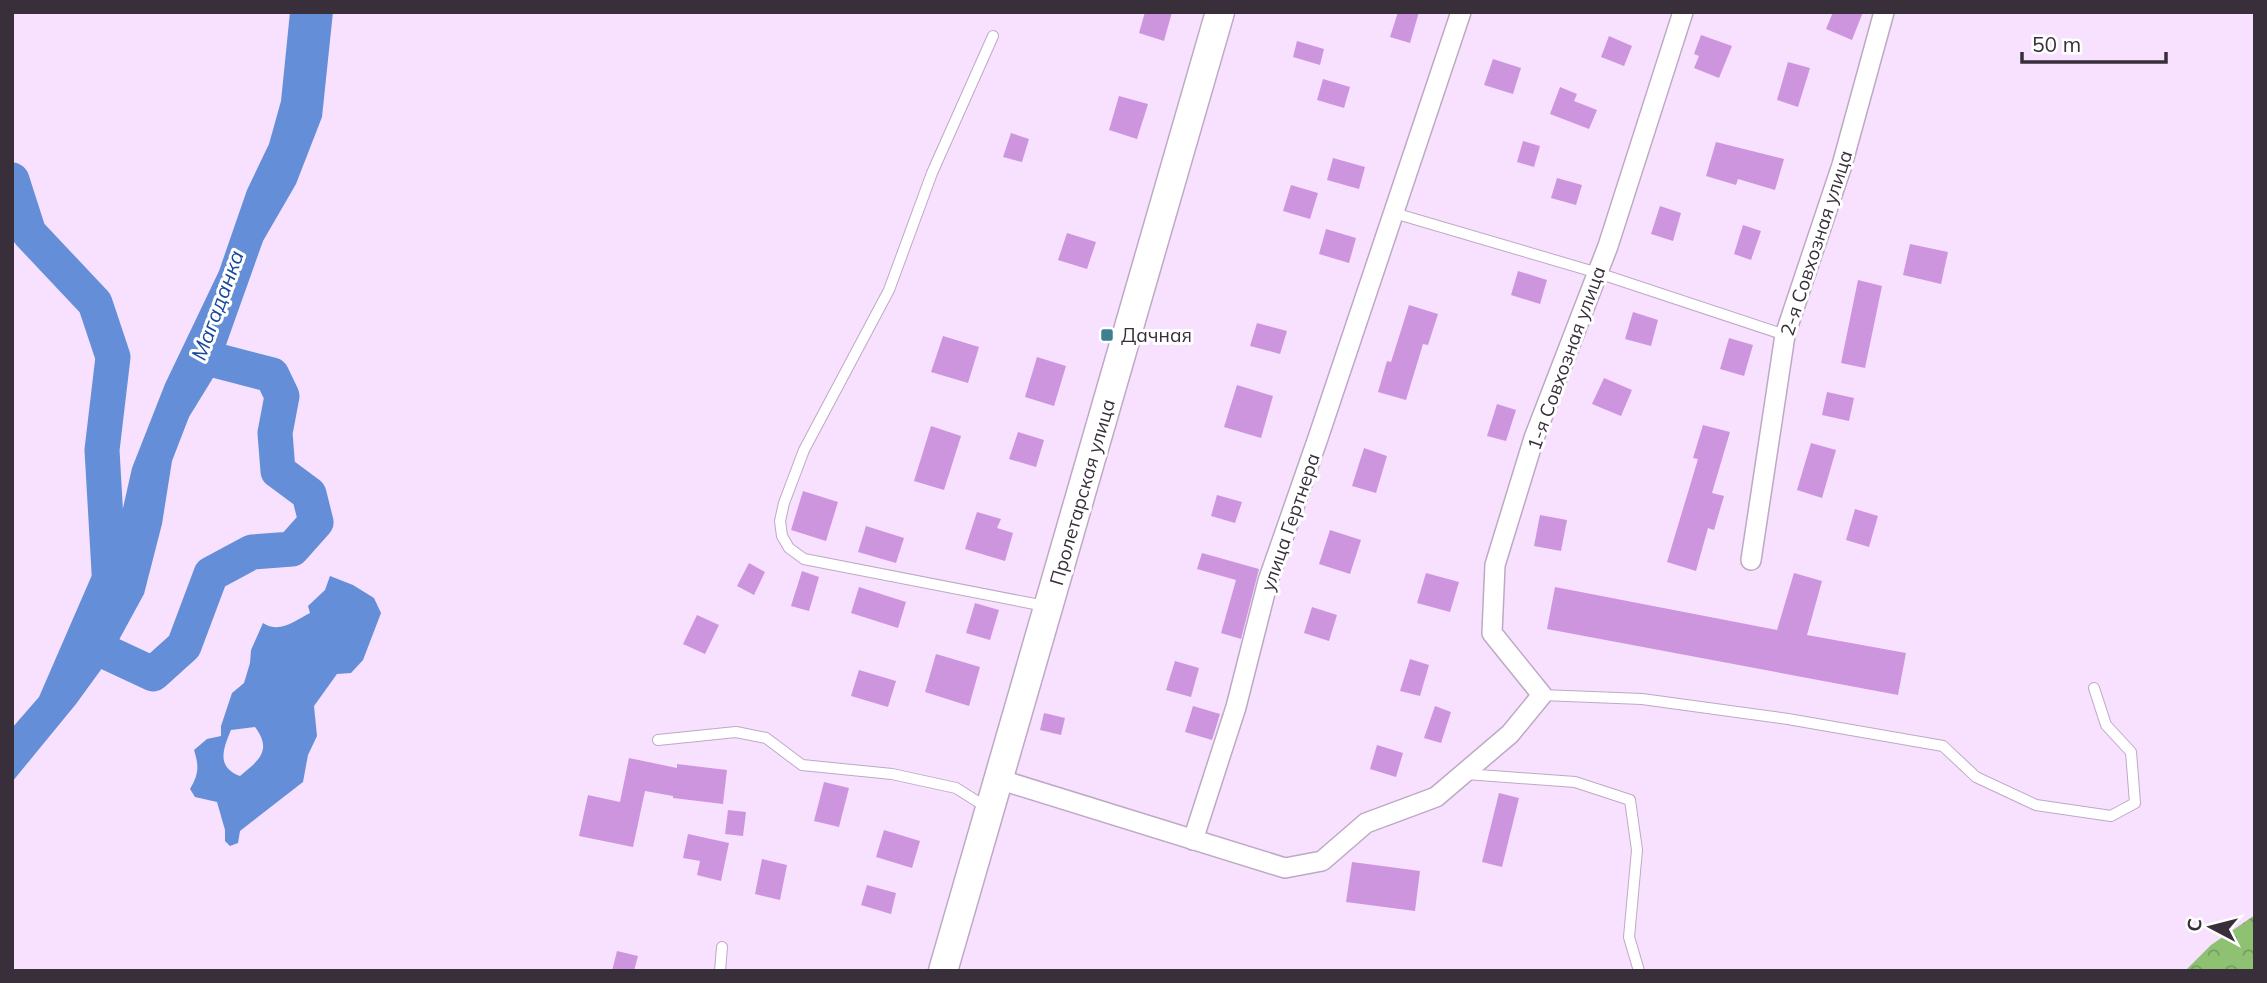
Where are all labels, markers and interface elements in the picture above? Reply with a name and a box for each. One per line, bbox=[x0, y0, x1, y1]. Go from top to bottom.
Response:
scale bar bbox=[2022, 21, 2166, 65]
text: 50 m bbox=[2032, 31, 2081, 57]
street label: 2-я Совхозная улица bbox=[1775, 147, 1857, 339]
water label: Магаданка bbox=[185, 246, 249, 364]
street label: 1-я Совхозная улица bbox=[1522, 263, 1610, 453]
place label: Дачная bbox=[1121, 323, 1192, 347]
marker: Дачная bbox=[1099, 327, 1115, 343]
street label: Пролетарская улица bbox=[1044, 396, 1120, 588]
street label: улица Гертнера bbox=[1255, 450, 1325, 594]
north arrow bbox=[2176, 892, 2246, 962]
text: С bbox=[2181, 917, 2207, 933]

